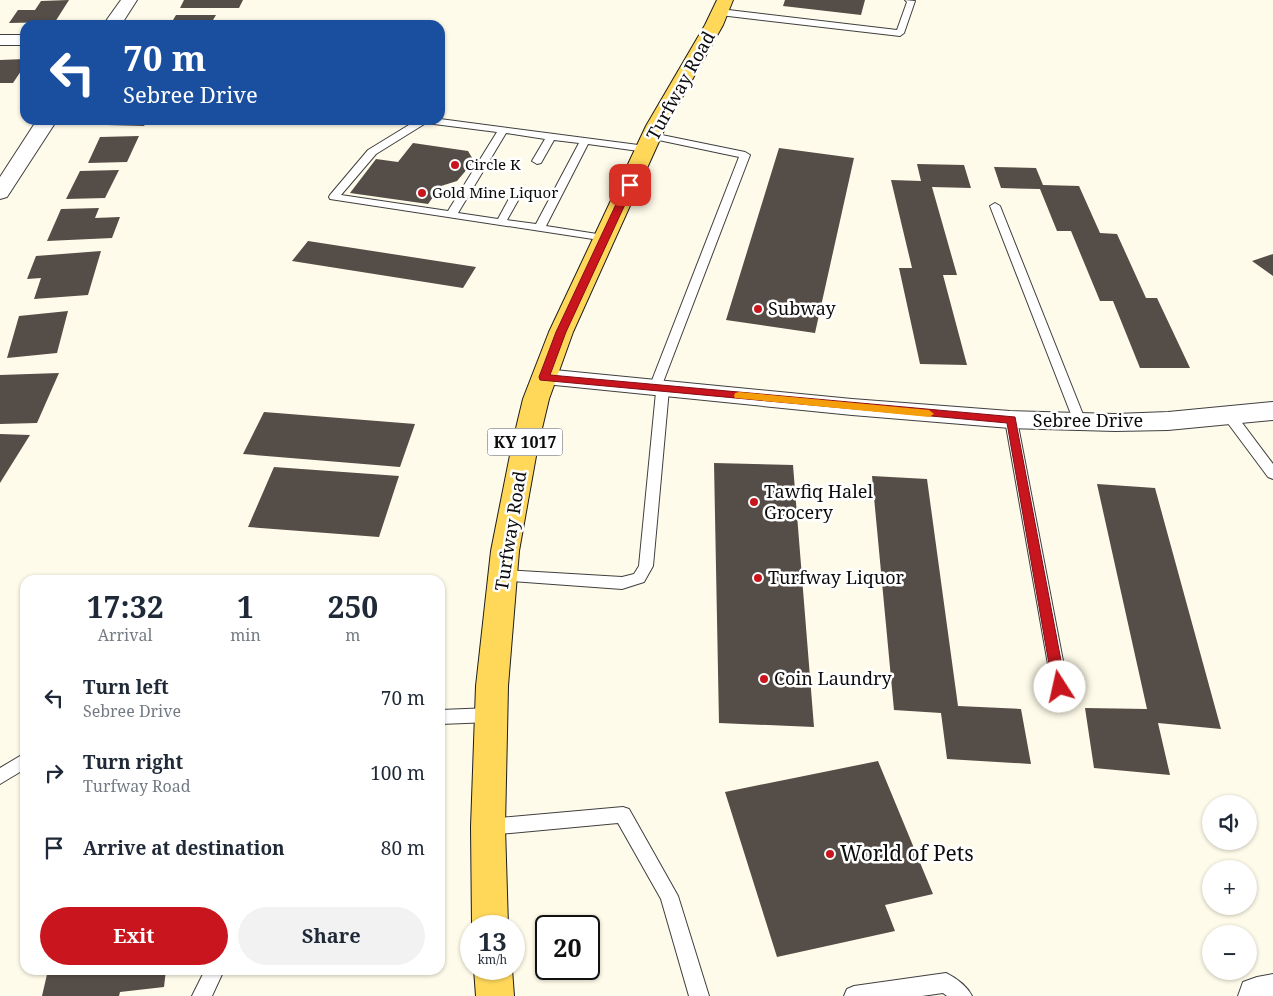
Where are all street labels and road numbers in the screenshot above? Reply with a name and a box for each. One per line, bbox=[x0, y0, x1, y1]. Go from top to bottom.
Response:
street label: Turfway Road bbox=[640, 27, 720, 144]
street label: Sebree Drive bbox=[1033, 408, 1143, 432]
road number: KY 1017 bbox=[488, 428, 562, 456]
street label: Turfway Road bbox=[489, 469, 531, 593]

